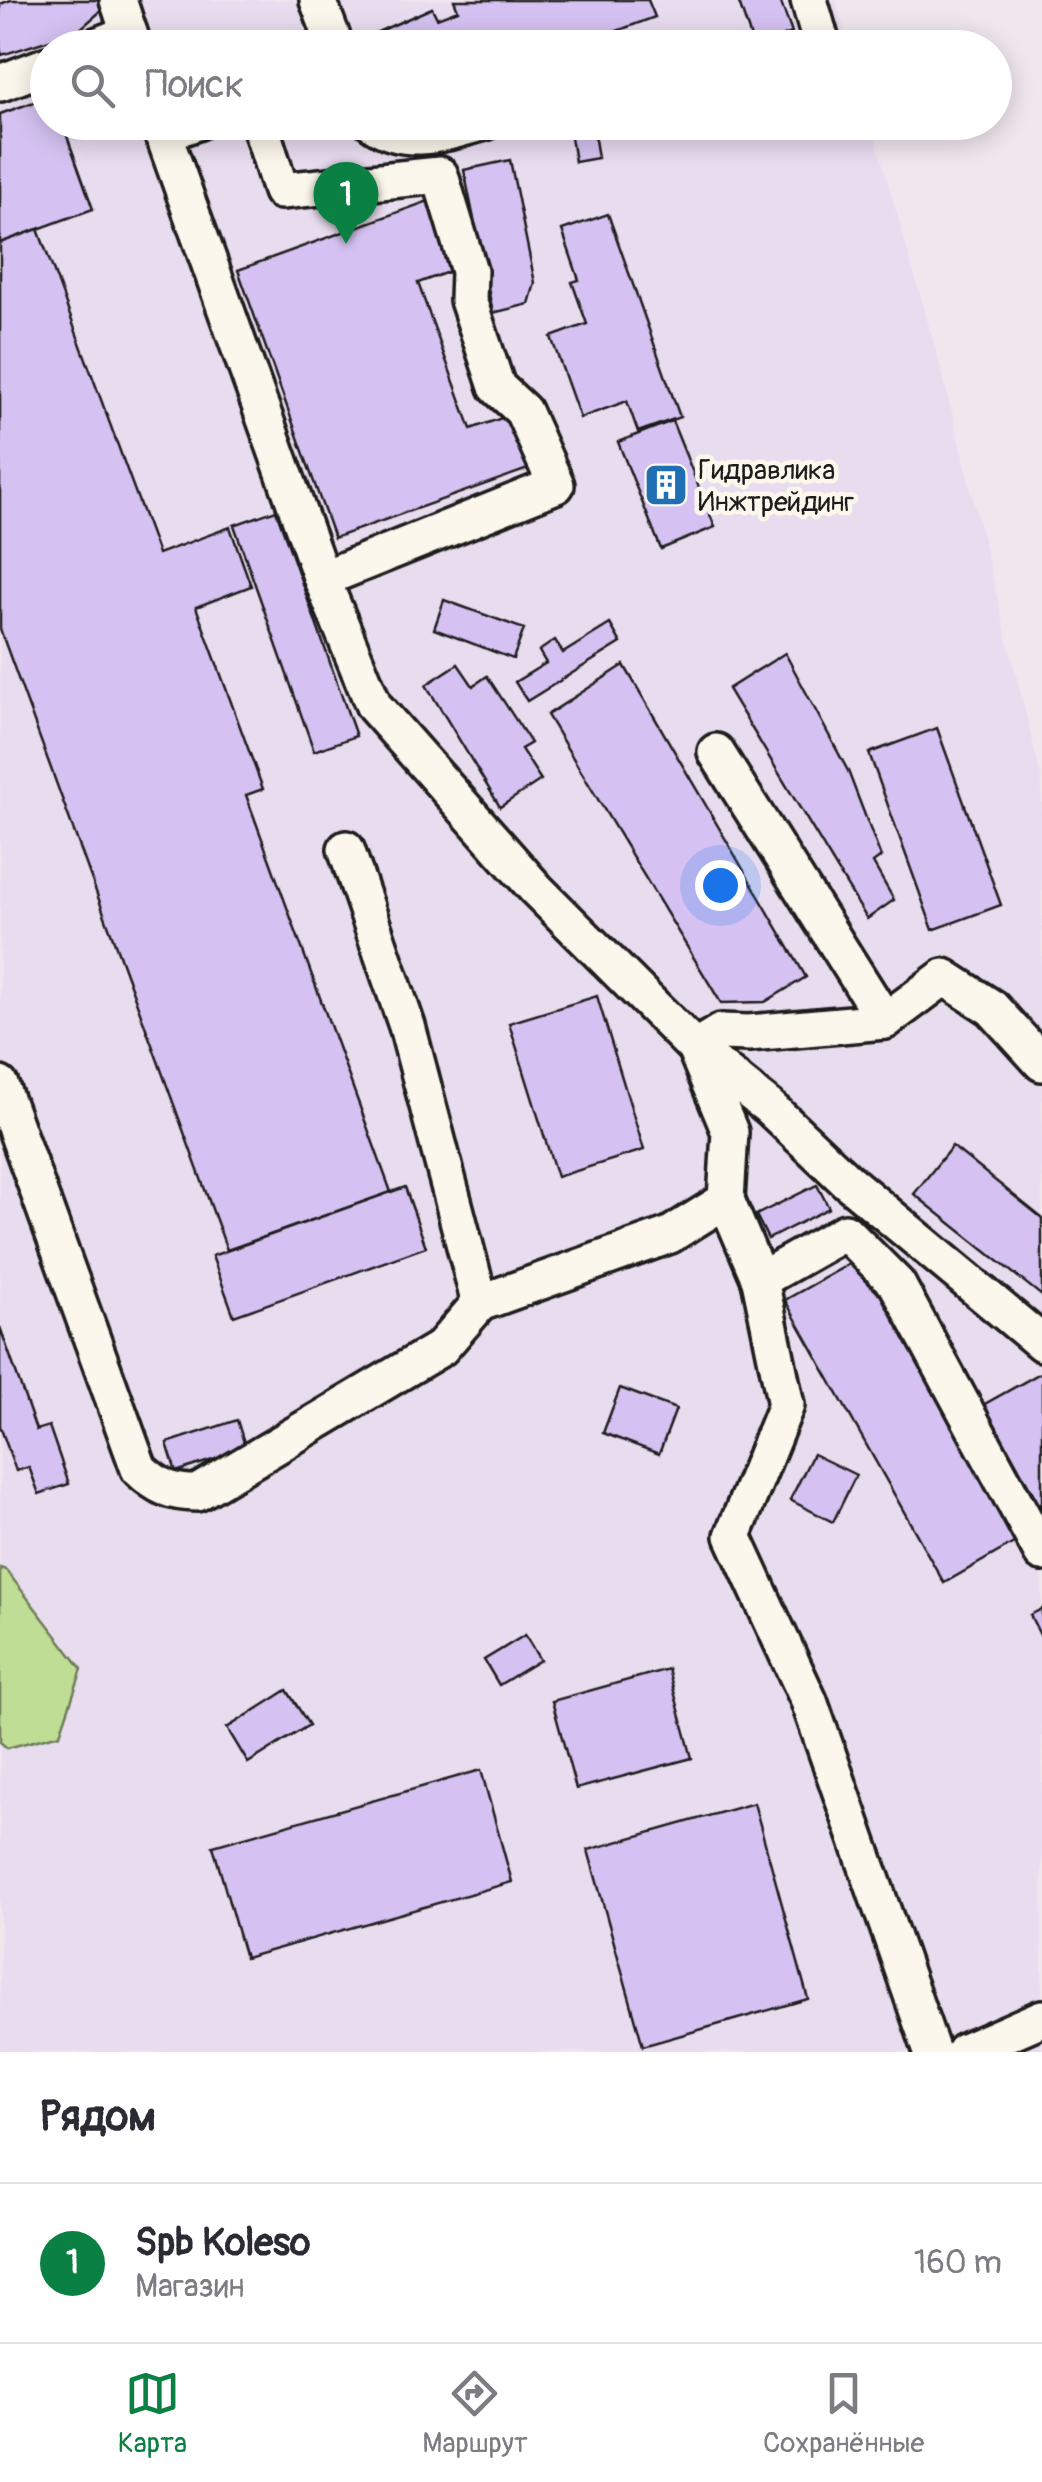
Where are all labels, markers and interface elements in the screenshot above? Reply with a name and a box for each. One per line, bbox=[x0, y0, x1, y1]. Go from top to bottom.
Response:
search box bbox=[30, 30, 1012, 140]
icon: search bbox=[65, 58, 120, 113]
text: Поиск bbox=[145, 61, 244, 109]
pin: 1 bbox=[314, 162, 378, 244]
place label: Гидравлика Инжтрейдинг bbox=[698, 453, 854, 520]
building icon: Гидравлика Инжтрейдинг bbox=[643, 462, 689, 508]
your location bbox=[695, 860, 746, 911]
text: Рядом bbox=[40, 2091, 156, 2143]
text: Spb Koleso bbox=[135, 2219, 311, 2267]
text: 1 bbox=[66, 2243, 79, 2283]
text: 160 m bbox=[914, 2243, 1002, 2283]
text: Магазин bbox=[135, 2267, 244, 2307]
tab: Карта bbox=[118, 2366, 187, 2461]
tab: Маршрут bbox=[422, 2366, 528, 2461]
tab: Сохранённые bbox=[763, 2366, 924, 2461]

